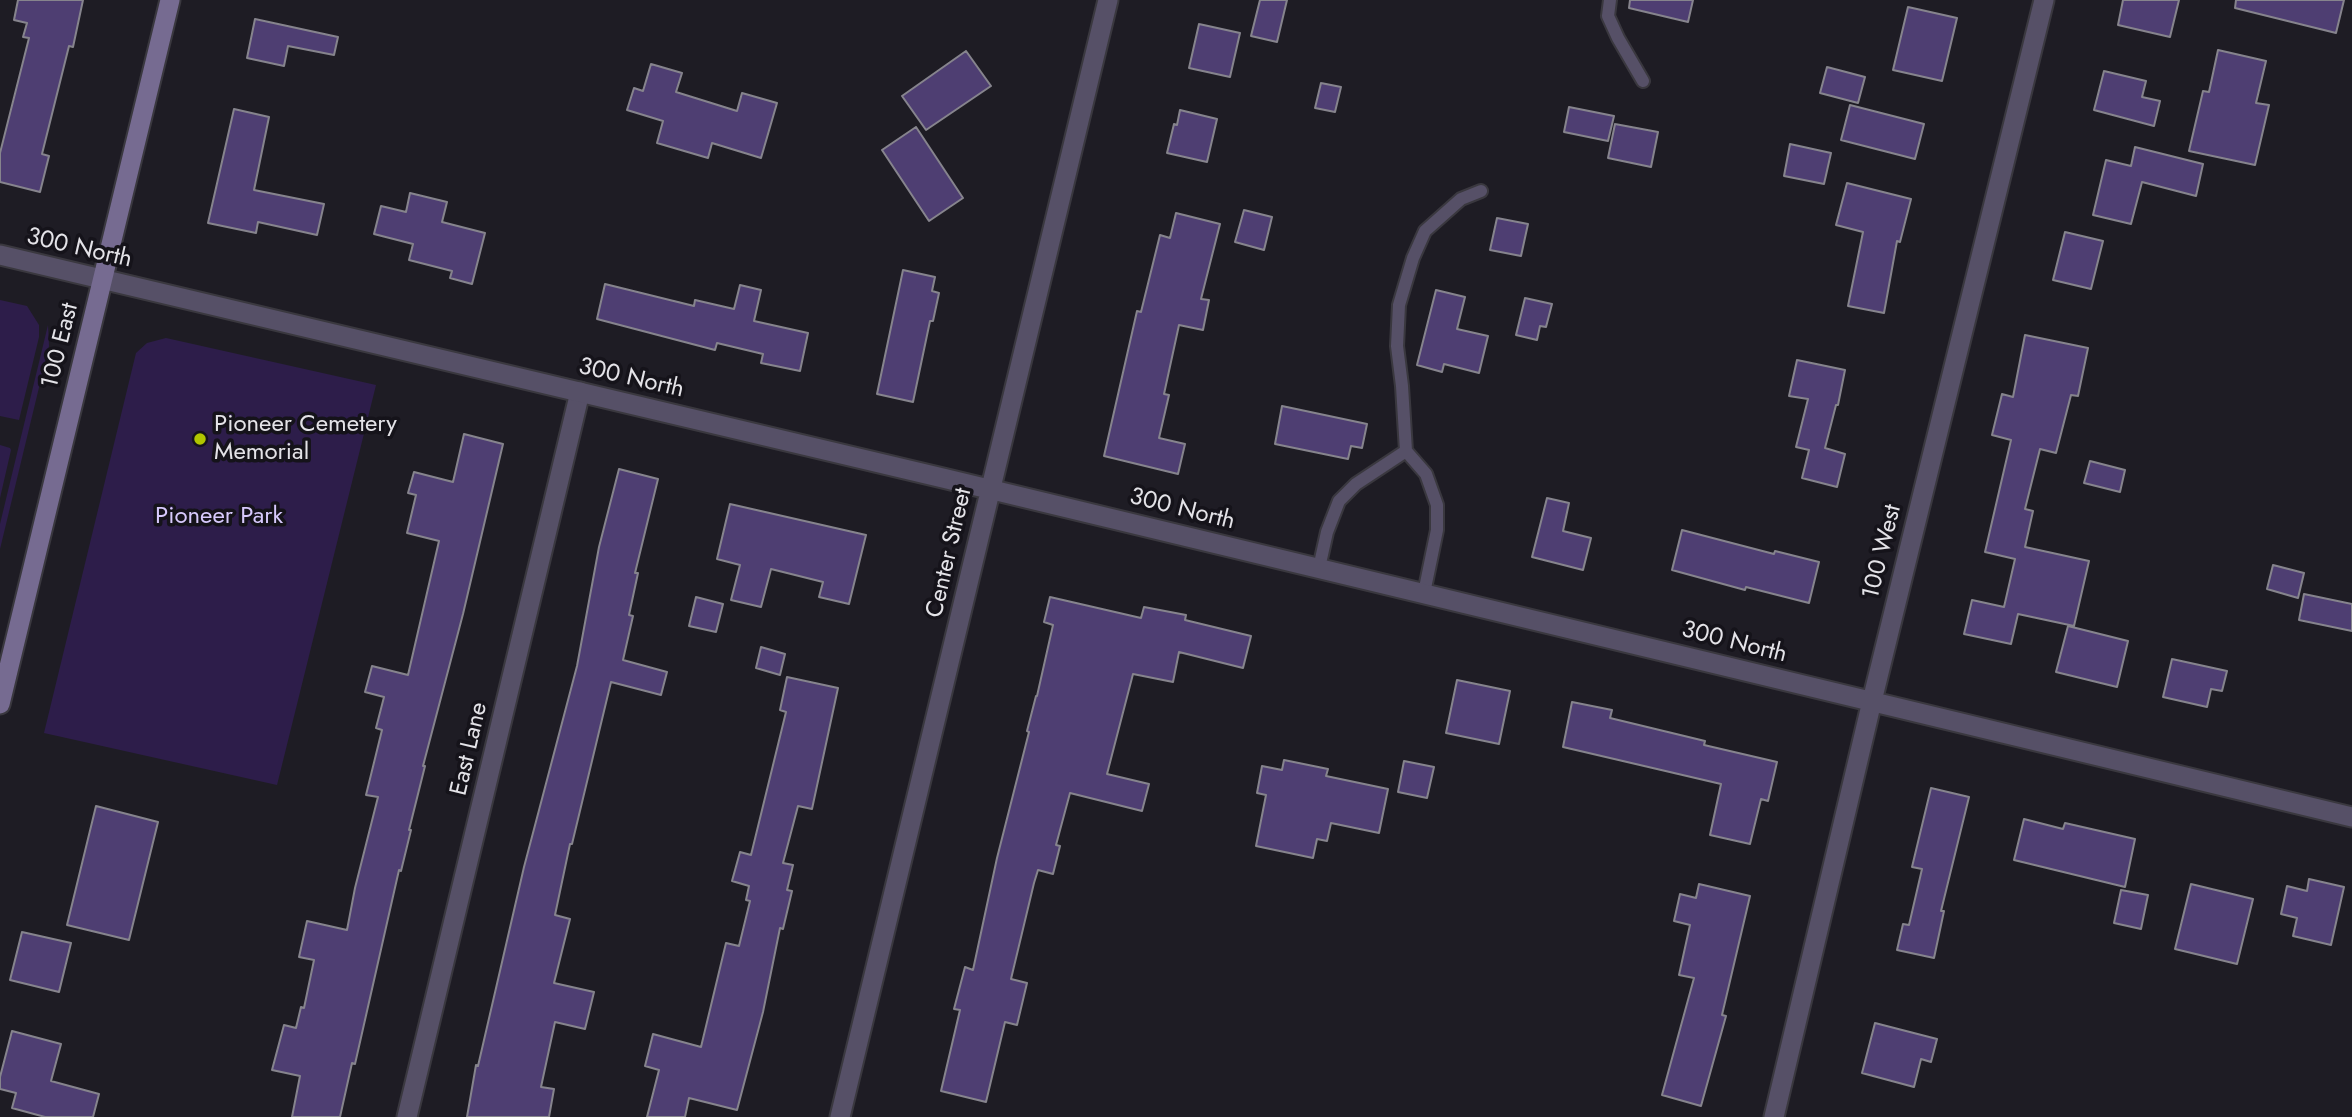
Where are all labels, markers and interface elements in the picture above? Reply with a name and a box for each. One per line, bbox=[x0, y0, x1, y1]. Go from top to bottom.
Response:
street label: 300 North bbox=[23, 223, 135, 275]
street label: 100 East bbox=[37, 300, 85, 392]
street label: 300 North bbox=[575, 353, 687, 405]
place label: Pioneer Cemetery Memorial bbox=[214, 411, 397, 467]
marker: Pioneer Cemetery Memorial bbox=[192, 431, 208, 447]
street label: 300 North bbox=[1126, 483, 1238, 537]
street label: Center Street bbox=[921, 485, 979, 621]
street label: 100 West bbox=[1857, 502, 1909, 602]
park label: Pioneer Park bbox=[155, 503, 283, 531]
street label: 300 North bbox=[1678, 616, 1790, 670]
street label: East Lane bbox=[445, 700, 495, 798]

